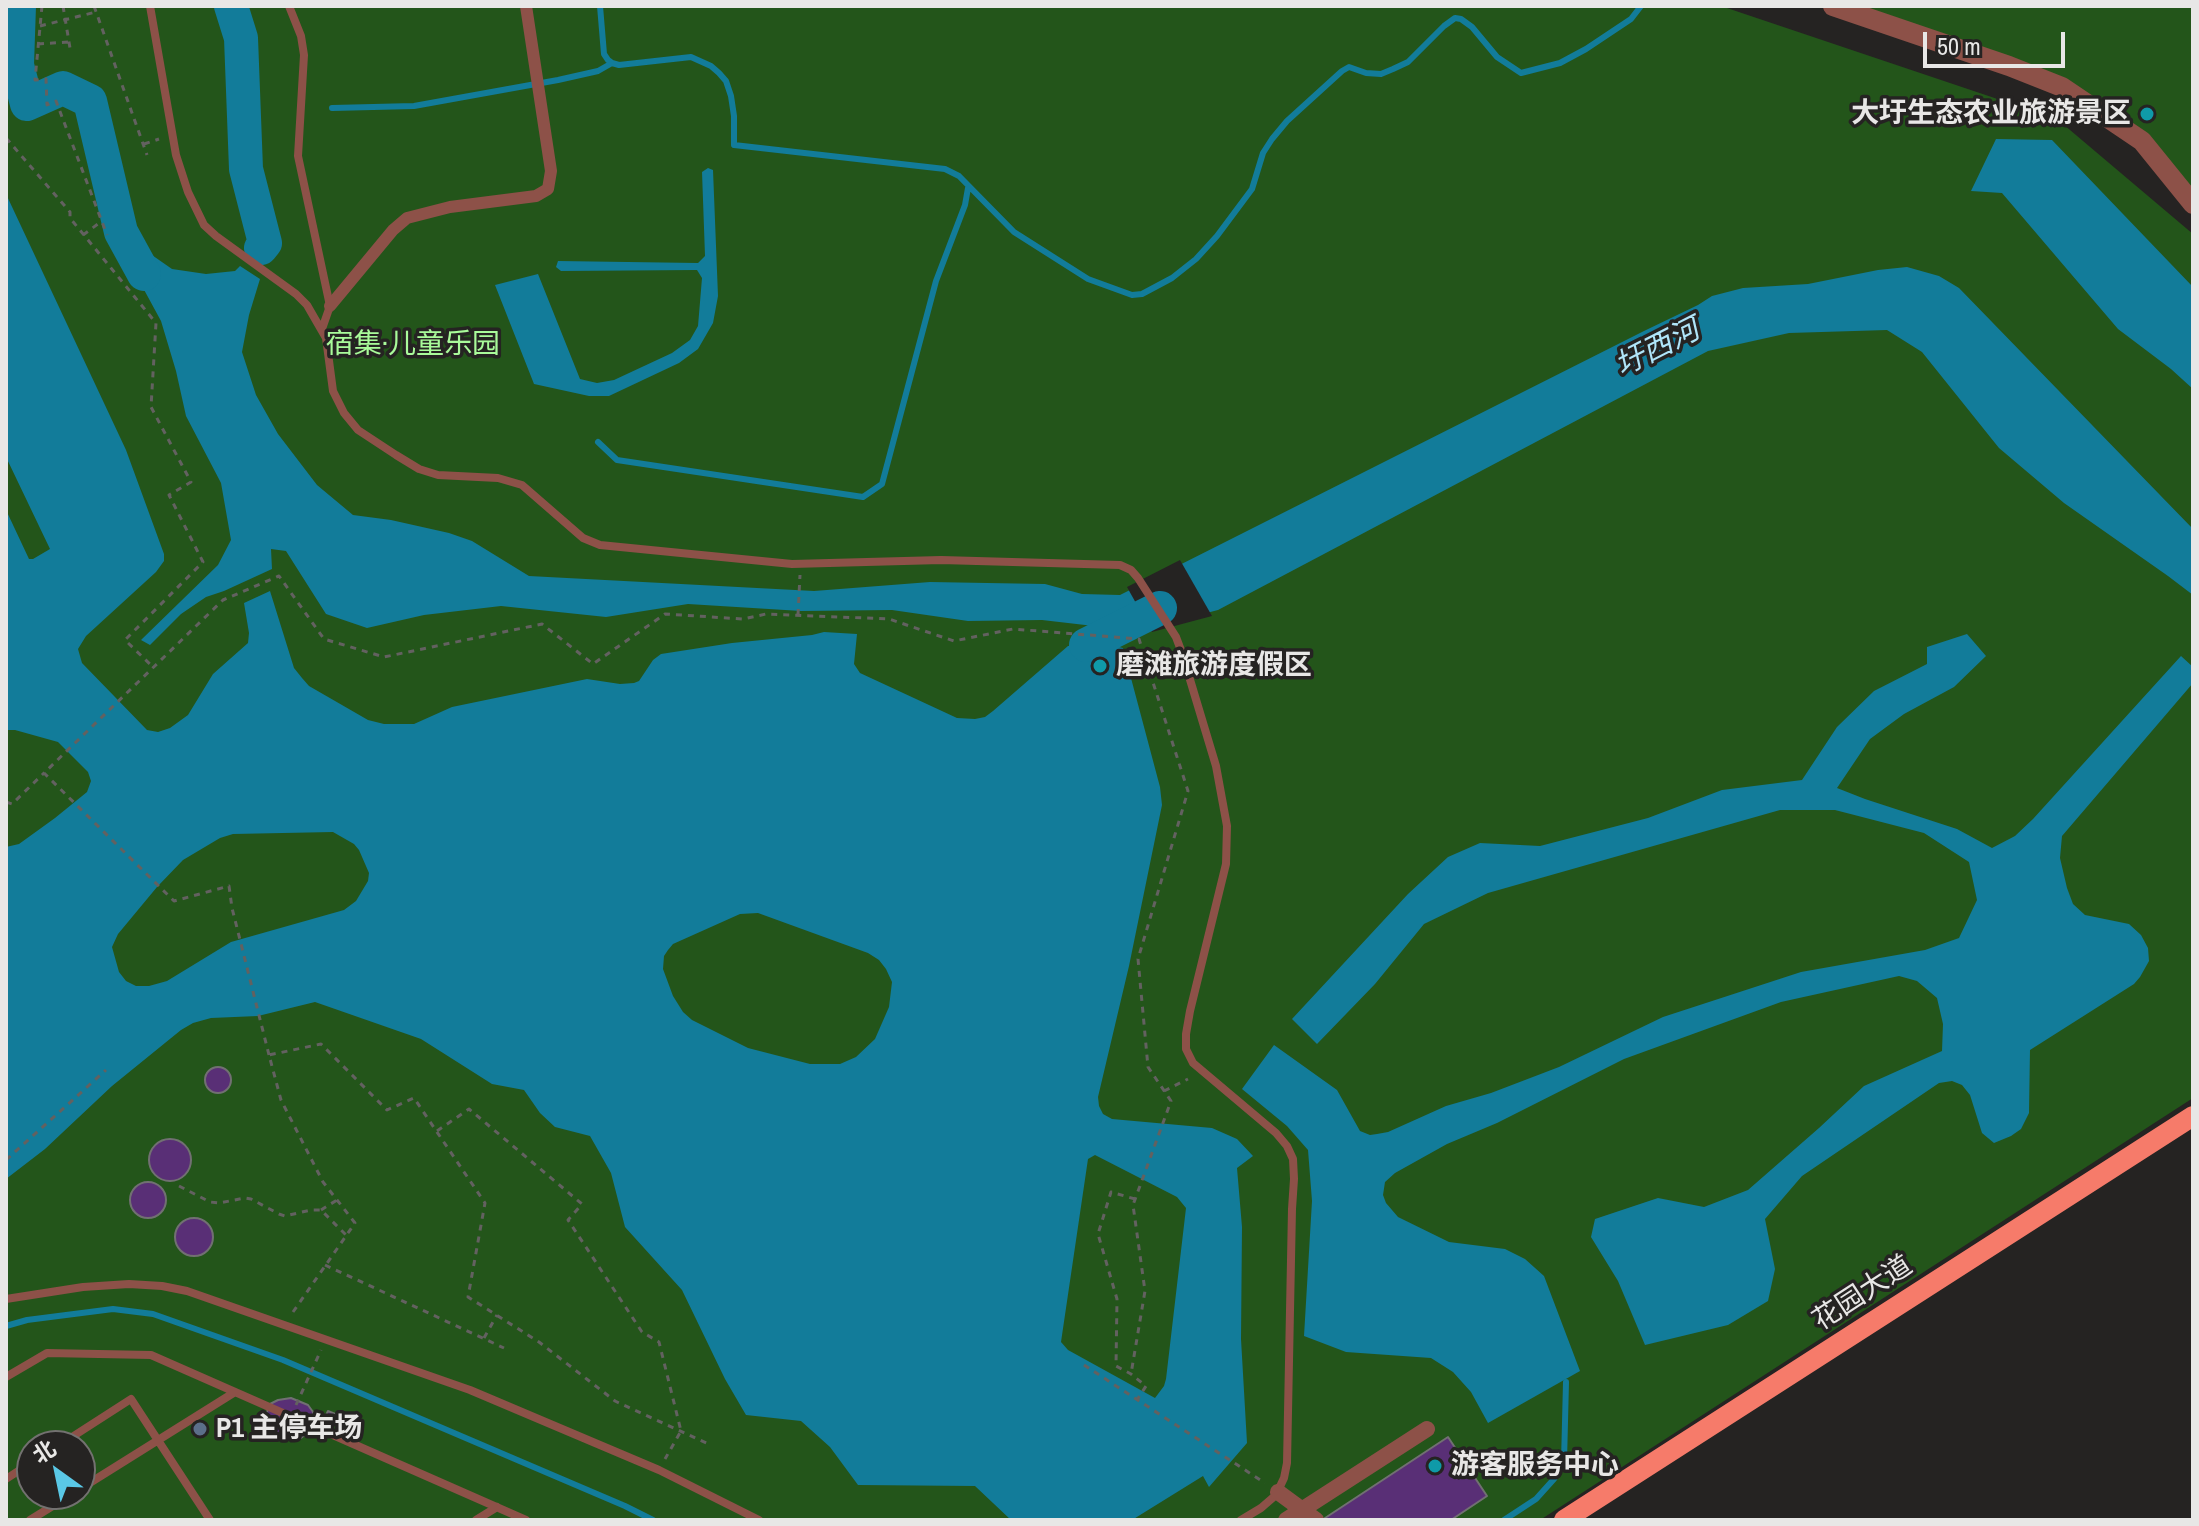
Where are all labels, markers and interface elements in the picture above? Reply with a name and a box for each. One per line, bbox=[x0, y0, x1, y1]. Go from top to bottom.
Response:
scale bar bbox=[1927, 16, 2069, 66]
text: 50 m bbox=[1937, 30, 1981, 62]
place label: 大圩生态农业旅游景区 bbox=[1851, 97, 2131, 131]
marker: 大圩生态农业旅游景区 bbox=[2138, 105, 2156, 123]
water label: 圩西河 bbox=[1610, 313, 1706, 385]
park label: 宿集·儿童乐园 bbox=[326, 328, 500, 362]
place label: 磨滩旅游度假区 bbox=[1116, 649, 1312, 683]
marker: 磨滩旅游度假区 bbox=[1091, 657, 1109, 675]
street label: 花园大道 bbox=[1807, 1249, 1919, 1339]
place label: P1 主停车场 bbox=[216, 1412, 362, 1446]
marker: P1 主停车场 bbox=[191, 1420, 209, 1438]
north arrow bbox=[16, 1430, 96, 1510]
text: 北 bbox=[27, 1433, 61, 1470]
place label: 游客服务中心 bbox=[1451, 1449, 1619, 1483]
marker: 游客服务中心 bbox=[1426, 1457, 1444, 1475]

